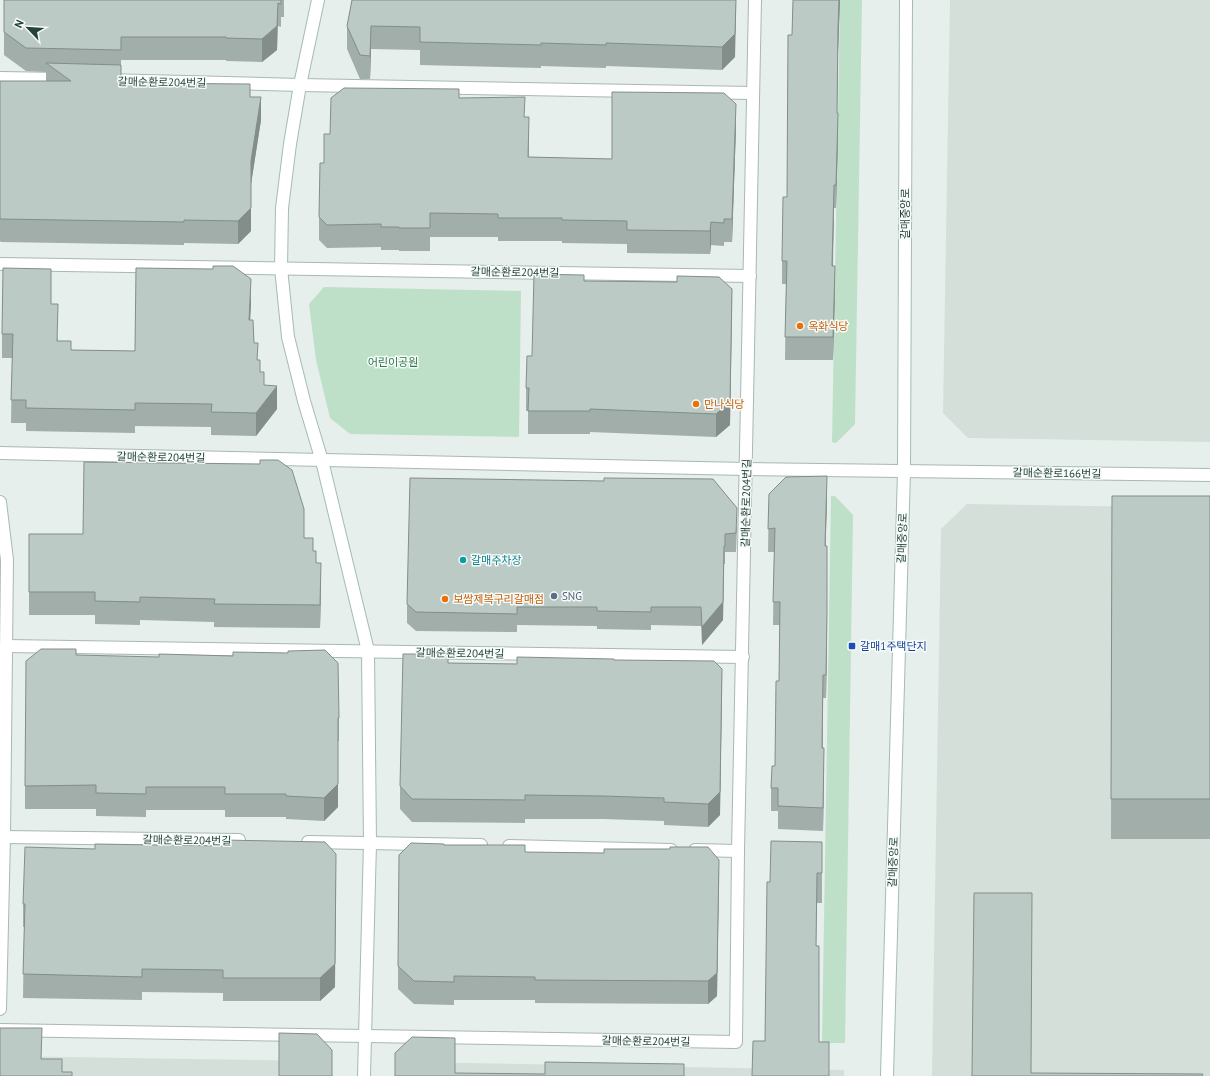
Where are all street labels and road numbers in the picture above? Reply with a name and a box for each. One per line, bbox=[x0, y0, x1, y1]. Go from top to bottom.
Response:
street label: 갈매순환로204번길 bbox=[117, 74, 207, 90]
street label: 갈매중앙로 bbox=[898, 189, 912, 239]
street label: 갈매순환로204번길 bbox=[470, 264, 560, 280]
street label: 갈매순환로204번길 bbox=[116, 449, 206, 465]
street label: 갈매순환로204번길 bbox=[738, 458, 754, 548]
street label: 갈매순환로166번길 bbox=[1012, 465, 1102, 481]
street label: 갈매중앙로 bbox=[894, 512, 910, 564]
street label: 갈매순환로204번길 bbox=[415, 645, 505, 661]
street label: 갈매순환로204번길 bbox=[142, 832, 232, 848]
street label: 갈매중앙로 bbox=[885, 836, 901, 888]
street label: 갈매순환로204번길 bbox=[601, 1033, 691, 1049]

